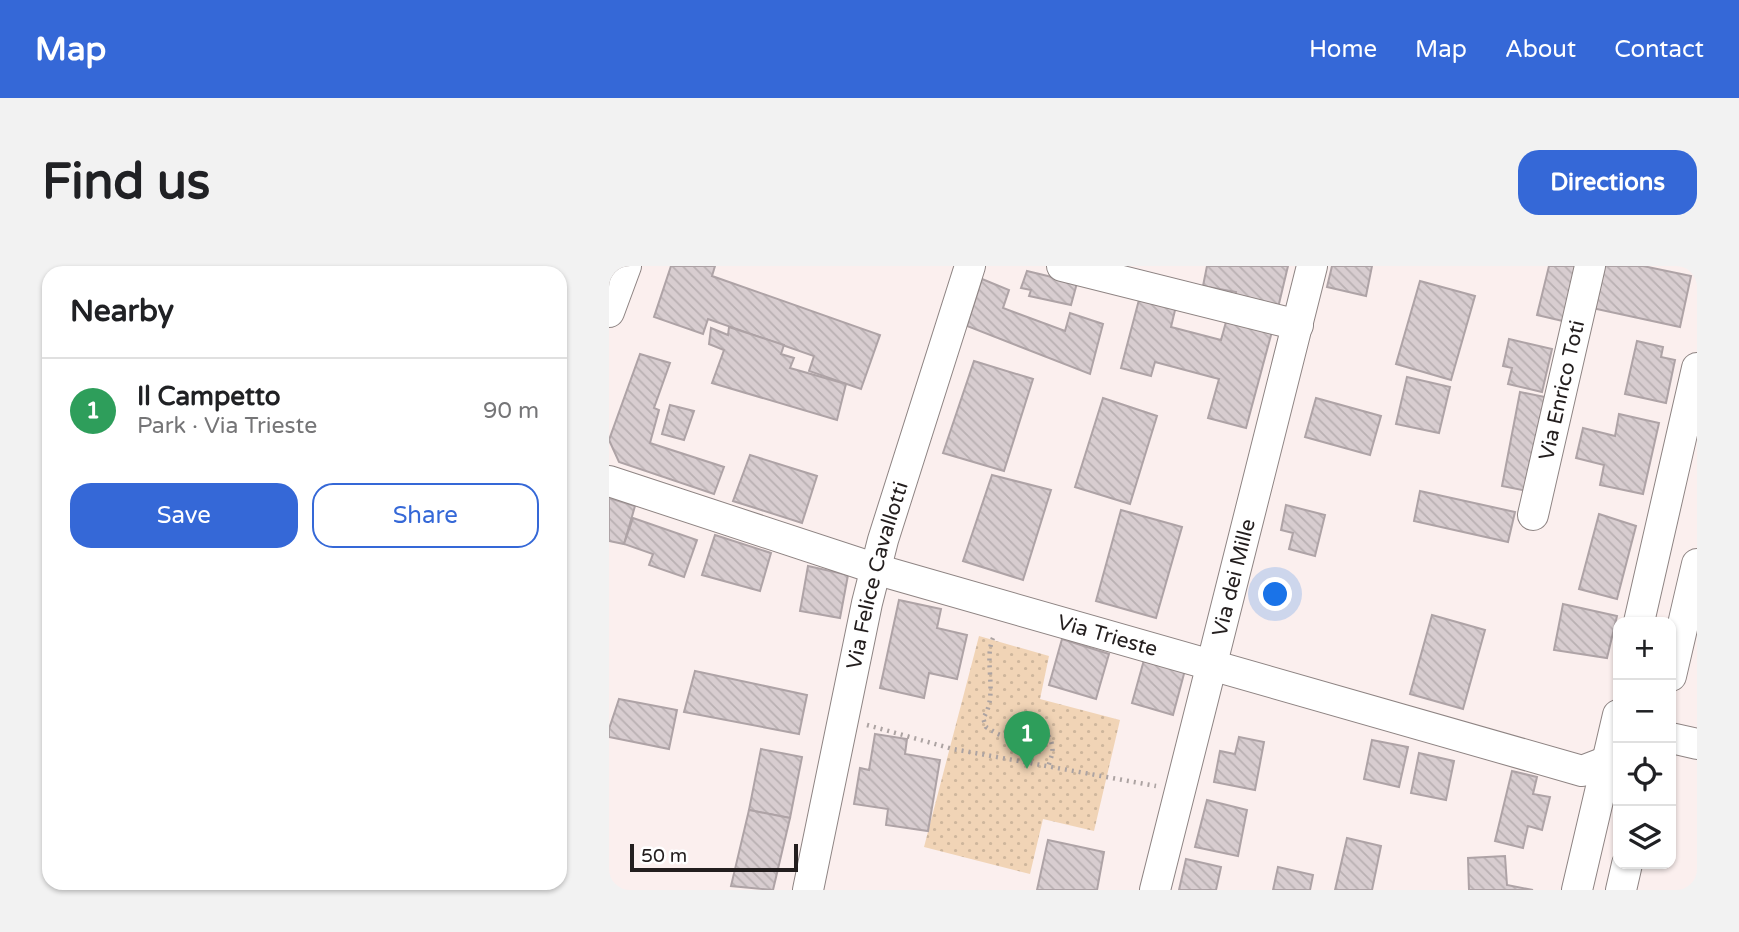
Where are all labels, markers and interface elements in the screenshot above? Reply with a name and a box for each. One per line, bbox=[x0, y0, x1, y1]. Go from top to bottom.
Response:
text: Map bbox=[35, 30, 106, 69]
text: Home bbox=[1309, 35, 1377, 64]
text: Map bbox=[1415, 35, 1467, 64]
text: About bbox=[1505, 35, 1576, 64]
text: Contact bbox=[1614, 35, 1704, 64]
button: Directions bbox=[1518, 150, 1697, 215]
text: Find us bbox=[42, 153, 210, 212]
text: Nearby bbox=[70, 293, 174, 330]
street label: Via Enrico Toti bbox=[1534, 318, 1590, 463]
text: Il Campetto bbox=[137, 381, 281, 412]
text: 1 bbox=[86, 397, 100, 425]
text: 90 m bbox=[483, 397, 539, 425]
text: Park · Via Trieste bbox=[137, 412, 317, 440]
street label: Via Felice Cavallotti bbox=[842, 479, 914, 672]
button: Save bbox=[70, 483, 298, 548]
button: Share bbox=[312, 483, 539, 548]
street label: Via dei Mille bbox=[1207, 516, 1261, 639]
your location bbox=[1258, 577, 1292, 611]
street label: Via Trieste bbox=[1054, 610, 1161, 662]
map controls bbox=[1613, 617, 1676, 869]
button: + bbox=[1613, 617, 1676, 680]
button: − bbox=[1613, 680, 1676, 743]
pin: 1 bbox=[1004, 711, 1050, 769]
button: locate bbox=[1613, 743, 1676, 806]
button: layers bbox=[1613, 806, 1676, 869]
scale bar bbox=[630, 841, 798, 873]
text: 50 m bbox=[641, 845, 687, 867]

